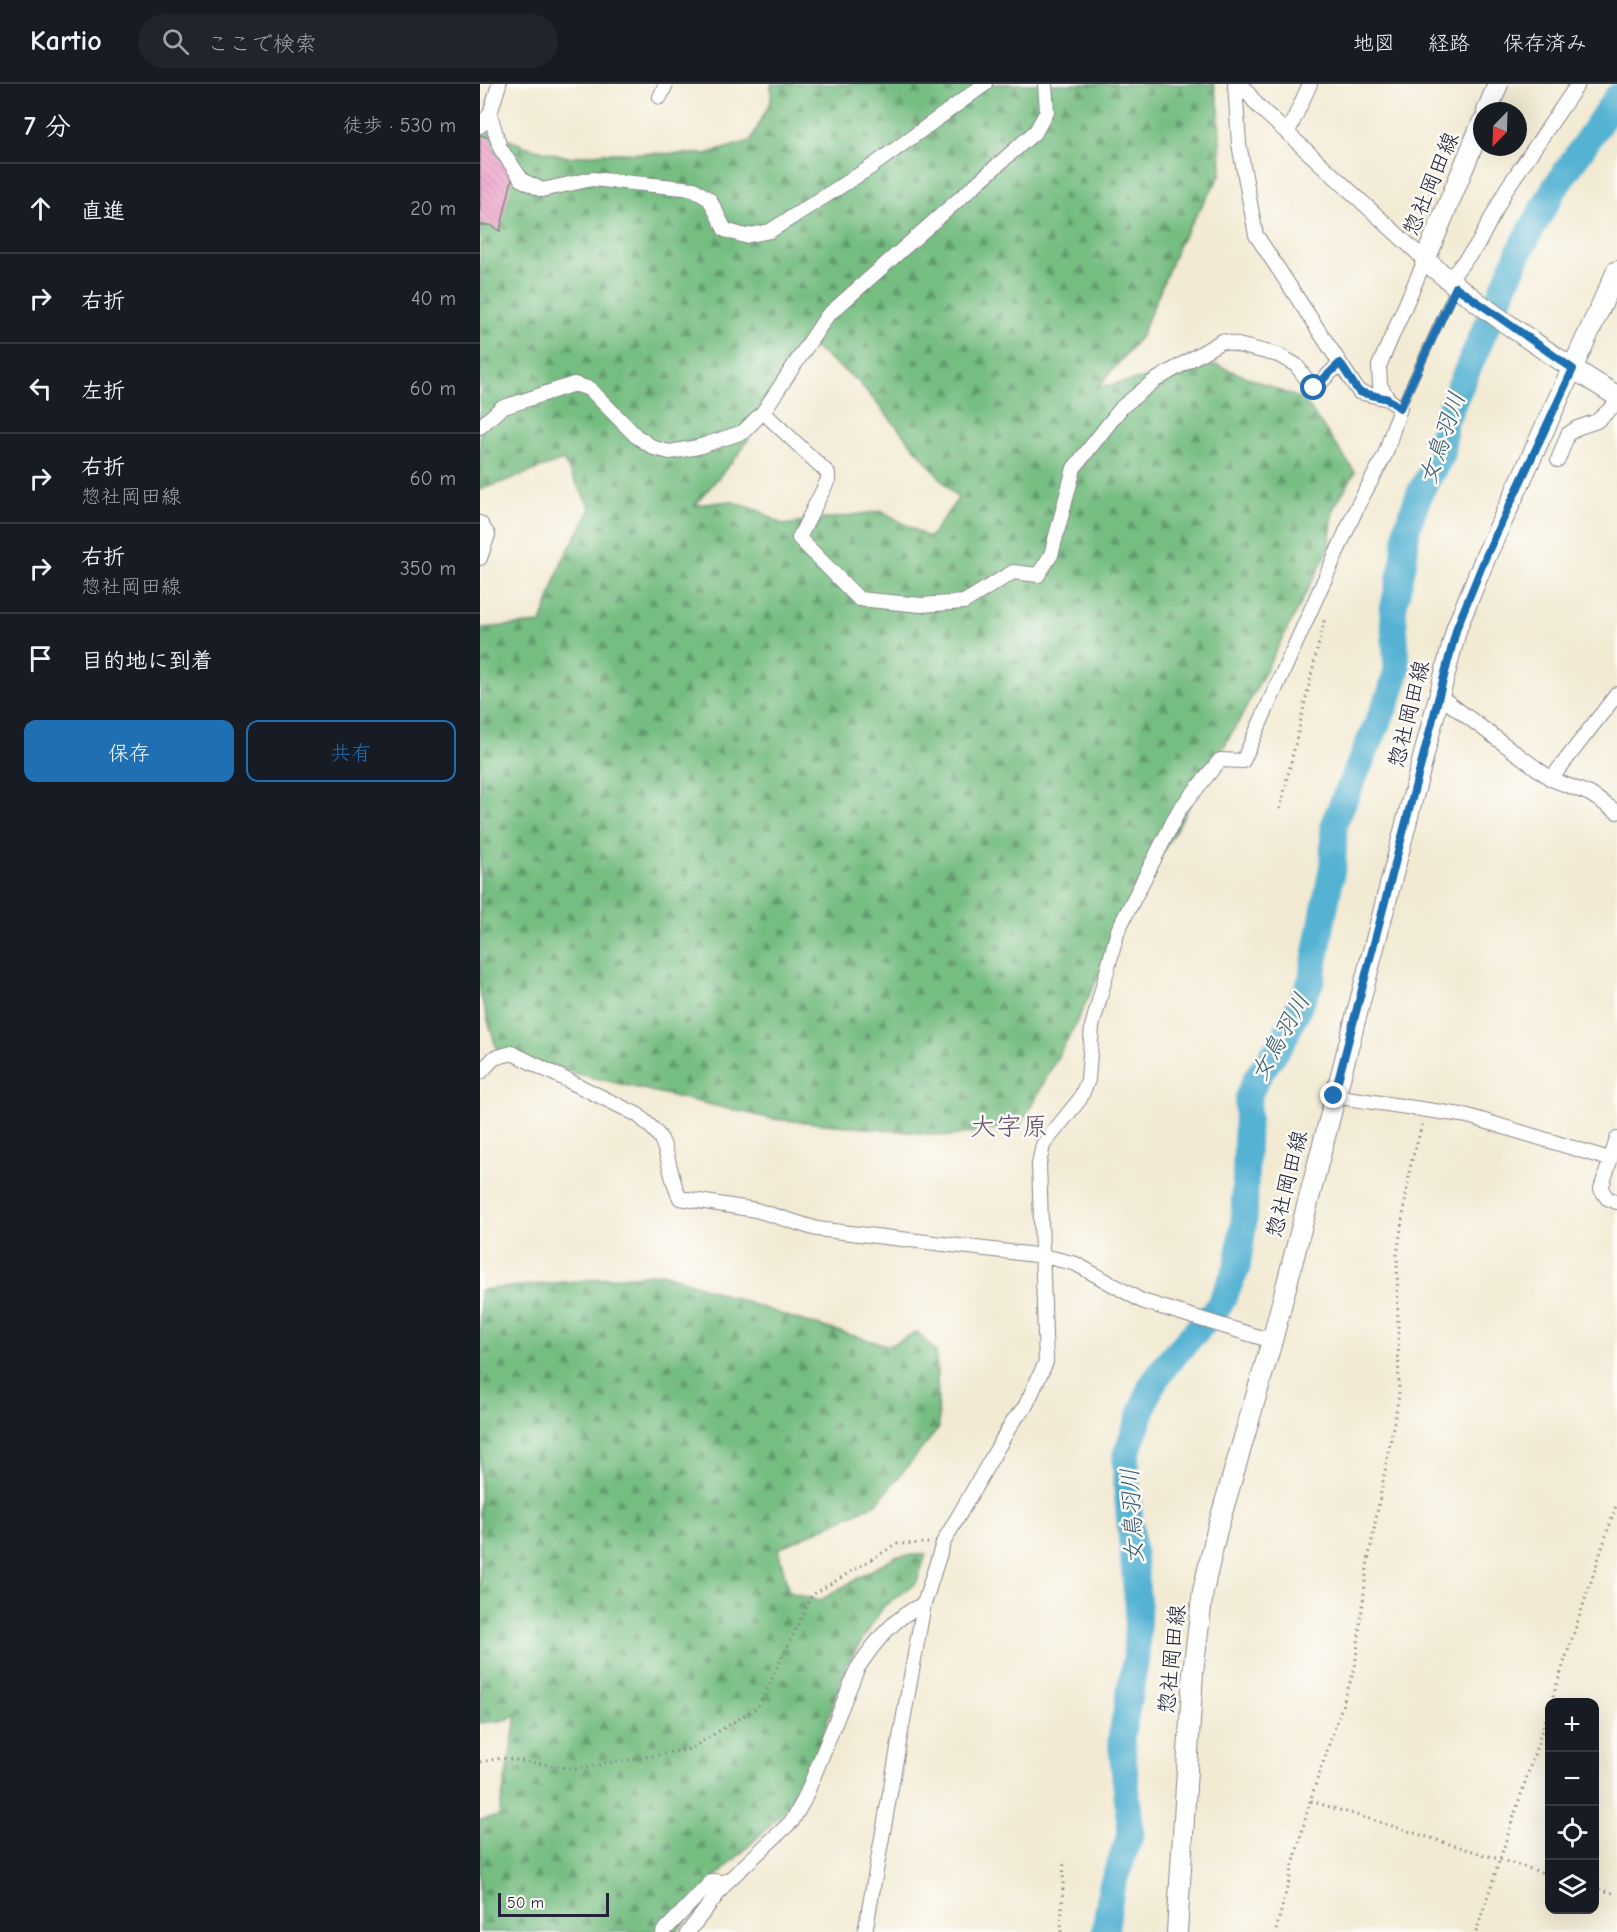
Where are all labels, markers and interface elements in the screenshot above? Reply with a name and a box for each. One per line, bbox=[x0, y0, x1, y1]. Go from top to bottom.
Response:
search box bbox=[138, 14, 558, 68]
text: Kartio bbox=[30, 25, 102, 57]
icon: search bbox=[159, 25, 192, 58]
text: ここで検索 bbox=[207, 31, 317, 57]
text: 地図 bbox=[1353, 31, 1395, 55]
text: 経路 bbox=[1428, 31, 1470, 55]
text: 保存済み bbox=[1503, 31, 1587, 55]
north arrow bbox=[1473, 102, 1527, 156]
text: 7 分 bbox=[24, 112, 71, 142]
text: 徒歩 · 530 m bbox=[343, 114, 456, 137]
street label: 惣社岡田線 bbox=[1398, 128, 1464, 240]
icon: ahead bbox=[24, 192, 57, 225]
text: 20 m bbox=[410, 197, 456, 220]
text: 直進 bbox=[81, 198, 125, 224]
icon: right bbox=[24, 282, 57, 315]
text: 40 m bbox=[411, 287, 456, 310]
text: 右折 bbox=[81, 288, 125, 314]
icon: left bbox=[24, 372, 57, 405]
route start bbox=[1300, 374, 1326, 400]
text: 60 m bbox=[410, 377, 456, 400]
text: 左折 bbox=[81, 378, 125, 404]
water label: 女鳥羽川 bbox=[1413, 388, 1471, 488]
text: 右折 bbox=[81, 454, 125, 480]
icon: right bbox=[24, 462, 57, 495]
text: 60 m bbox=[410, 467, 456, 490]
text: 惣社岡田線 bbox=[81, 485, 181, 508]
text: 右折 bbox=[81, 544, 125, 570]
icon: right bbox=[24, 552, 57, 585]
text: 350 m bbox=[400, 557, 456, 580]
text: 惣社岡田線 bbox=[81, 575, 181, 598]
icon: arrive bbox=[24, 642, 57, 675]
text: 目的地に到着 bbox=[81, 648, 213, 674]
street label: 惣社岡田線 bbox=[1383, 657, 1435, 771]
button: 保存 bbox=[24, 720, 234, 782]
button: 共有 bbox=[246, 720, 456, 782]
water label: 女鳥羽川 bbox=[1244, 988, 1316, 1086]
route end bbox=[1320, 1082, 1346, 1108]
district label: 大字原 bbox=[970, 1112, 1048, 1142]
street label: 惣社岡田線 bbox=[1261, 1127, 1313, 1241]
water label: 女鳥羽川 bbox=[1116, 1467, 1148, 1565]
street label: 惣社岡田線 bbox=[1153, 1603, 1191, 1715]
map controls bbox=[1545, 1698, 1599, 1914]
button: + bbox=[1545, 1698, 1599, 1752]
button: − bbox=[1545, 1752, 1599, 1806]
button: locate bbox=[1545, 1806, 1599, 1860]
button: layers bbox=[1545, 1860, 1599, 1914]
scale bar bbox=[498, 1890, 609, 1918]
text: 50 m bbox=[507, 1894, 544, 1912]

